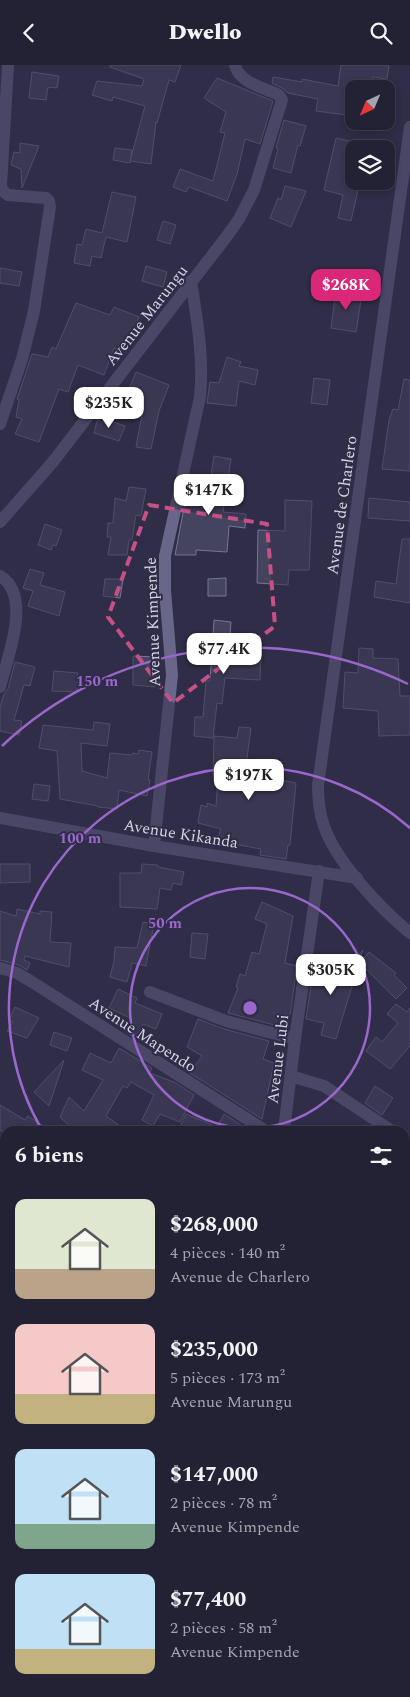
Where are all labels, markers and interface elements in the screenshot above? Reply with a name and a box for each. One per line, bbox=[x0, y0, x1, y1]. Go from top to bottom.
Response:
text: Dwello bbox=[169, 16, 241, 49]
icon: back bbox=[15, 19, 43, 47]
icon: search bbox=[367, 19, 395, 47]
north arrow bbox=[345, 80, 395, 130]
map controls bbox=[345, 80, 395, 190]
button: layers bbox=[345, 140, 395, 190]
street label: Avenue Marungu bbox=[100, 260, 194, 371]
pin: $268K bbox=[311, 269, 381, 311]
text: $268K bbox=[322, 273, 370, 297]
pin: $235K bbox=[74, 387, 144, 429]
text: $235K bbox=[85, 391, 133, 415]
street label: Avenue de Charlero bbox=[320, 434, 364, 576]
pin: $147K bbox=[174, 473, 244, 516]
text: $147K bbox=[185, 478, 233, 502]
street label: Avenue Kimpende bbox=[139, 557, 167, 687]
pin: $77.4K bbox=[183, 633, 265, 675]
text: $77.4K bbox=[198, 637, 250, 661]
text: 150 m bbox=[76, 670, 119, 693]
pin: $197K bbox=[214, 759, 284, 801]
text: $197K bbox=[225, 763, 273, 787]
street label: Avenue Kikanda bbox=[122, 813, 240, 855]
text: 100 m bbox=[59, 827, 102, 850]
text: 50 m bbox=[148, 912, 183, 935]
pin: $305K bbox=[296, 953, 366, 996]
text: $305K bbox=[307, 958, 355, 982]
street label: Avenue Mapendo bbox=[84, 991, 201, 1079]
centre of rings bbox=[241, 999, 259, 1017]
street label: Avenue Lubi bbox=[261, 1013, 295, 1105]
text: 6 biens bbox=[15, 1140, 84, 1172]
icon: filters bbox=[367, 1142, 395, 1170]
text: $268,000 bbox=[170, 1209, 258, 1241]
icon: home bbox=[55, 1219, 115, 1279]
text: 4 pièces · 140 m² bbox=[170, 1241, 285, 1265]
text: Avenue de Charlero bbox=[170, 1265, 310, 1289]
text: $235,000 bbox=[170, 1334, 258, 1366]
icon: home bbox=[55, 1344, 115, 1404]
text: 5 pièces · 173 m² bbox=[170, 1366, 285, 1390]
text: Avenue Marungu bbox=[170, 1390, 292, 1414]
text: $147,000 bbox=[170, 1459, 258, 1491]
icon: home bbox=[55, 1469, 115, 1529]
text: 2 pièces · 78 m² bbox=[170, 1491, 277, 1515]
text: Avenue Kimpende bbox=[170, 1515, 300, 1539]
text: $77,400 bbox=[170, 1584, 246, 1616]
icon: home bbox=[55, 1594, 115, 1654]
text: 2 pièces · 58 m² bbox=[170, 1616, 277, 1640]
text: Avenue Kimpende bbox=[170, 1640, 300, 1664]

